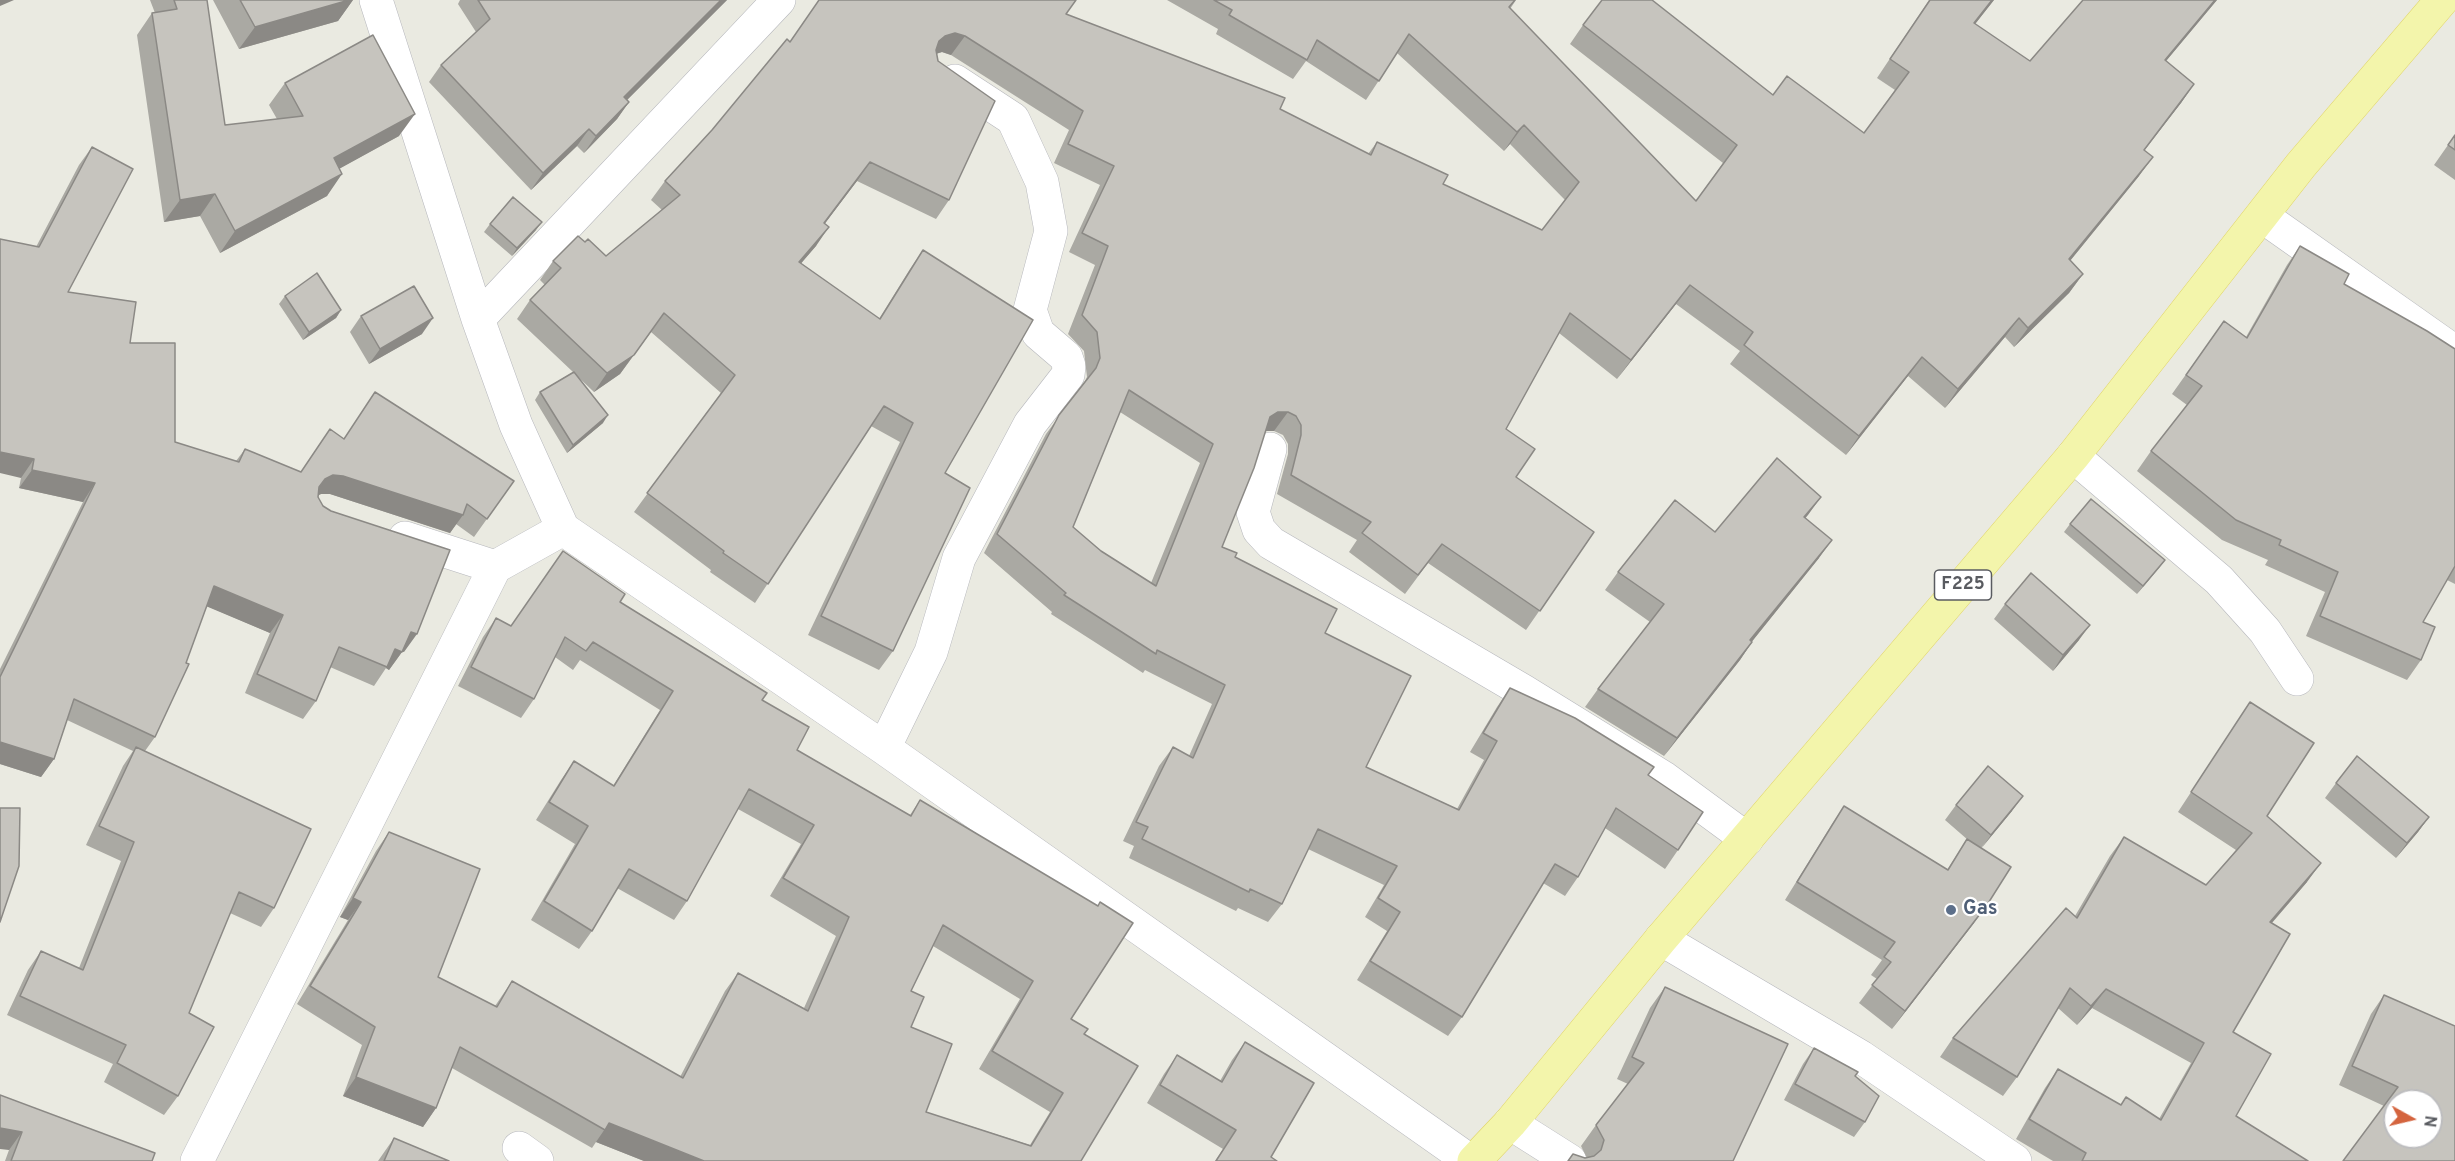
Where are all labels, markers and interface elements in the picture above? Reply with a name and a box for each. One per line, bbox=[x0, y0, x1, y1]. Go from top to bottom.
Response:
road number: F225 bbox=[1934, 570, 1992, 600]
place label: Gas bbox=[1963, 898, 1998, 922]
marker: Gas bbox=[1944, 903, 1958, 917]
north arrow bbox=[2383, 1089, 2443, 1149]
text: N bbox=[2418, 1114, 2440, 1128]

